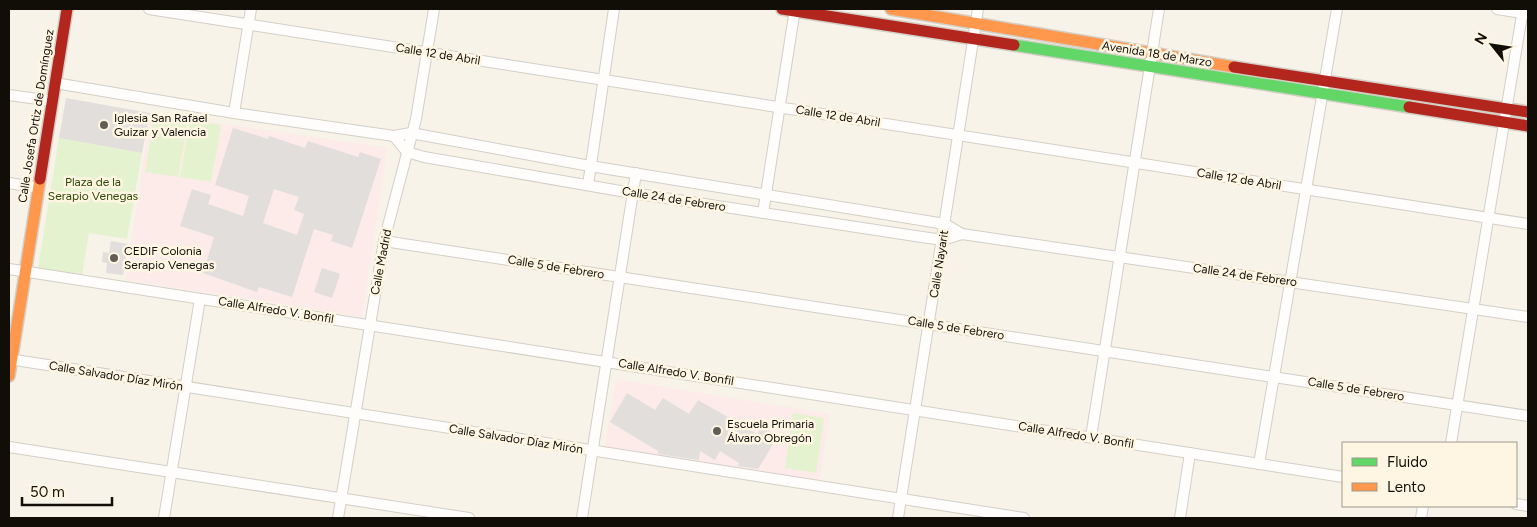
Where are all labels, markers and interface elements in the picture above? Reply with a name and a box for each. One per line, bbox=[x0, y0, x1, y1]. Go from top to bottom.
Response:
north arrow bbox=[1467, 20, 1517, 70]
street label: Calle Josefa Ortiz de Domínguez bbox=[15, 28, 57, 204]
text: N bbox=[1471, 30, 1491, 48]
street label: Avenida 18 de Marzo bbox=[1101, 38, 1213, 70]
street label: Calle 12 de Abril bbox=[395, 40, 481, 68]
street label: Calle 12 de Abril bbox=[795, 102, 881, 130]
place label: Iglesia San Rafael Guizar y Valencia bbox=[114, 111, 207, 139]
marker: Iglesia San Rafael Guizar y Valencia bbox=[98, 119, 110, 131]
street label: Calle 12 de Abril bbox=[1196, 165, 1282, 193]
park label: Plaza de la Serapio Venegas bbox=[48, 175, 139, 203]
street label: Calle 24 de Febrero bbox=[621, 184, 727, 214]
street label: Calle Madrid bbox=[368, 228, 394, 296]
street label: Calle Nayarit bbox=[927, 229, 951, 299]
place label: CEDIF Colonia Serapio Venegas bbox=[124, 244, 215, 272]
marker: CEDIF Colonia Serapio Venegas bbox=[108, 252, 120, 264]
street label: Calle 5 de Febrero bbox=[507, 252, 605, 282]
street label: Calle 24 de Febrero bbox=[1192, 261, 1298, 289]
street label: Calle Alfredo V. Bonfil bbox=[217, 294, 335, 326]
street label: Calle 5 de Febrero bbox=[907, 313, 1005, 343]
street label: Calle Alfredo V. Bonfil bbox=[617, 356, 735, 388]
street label: Calle Salvador Díaz Mirón bbox=[48, 358, 184, 394]
street label: Calle 5 de Febrero bbox=[1307, 374, 1405, 404]
place label: Escuela Primaria Álvaro Obregón bbox=[727, 417, 814, 445]
street label: Calle Alfredo V. Bonfil bbox=[1017, 419, 1135, 451]
street label: Calle Salvador Díaz Mirón bbox=[448, 421, 584, 457]
marker: Escuela Primaria Álvaro Obregón bbox=[711, 425, 723, 437]
legend bbox=[1342, 442, 1517, 507]
text: Fluido bbox=[1387, 453, 1428, 471]
scale bar bbox=[22, 474, 112, 506]
text: Lento bbox=[1387, 478, 1426, 496]
text: 50 m bbox=[30, 483, 65, 501]

